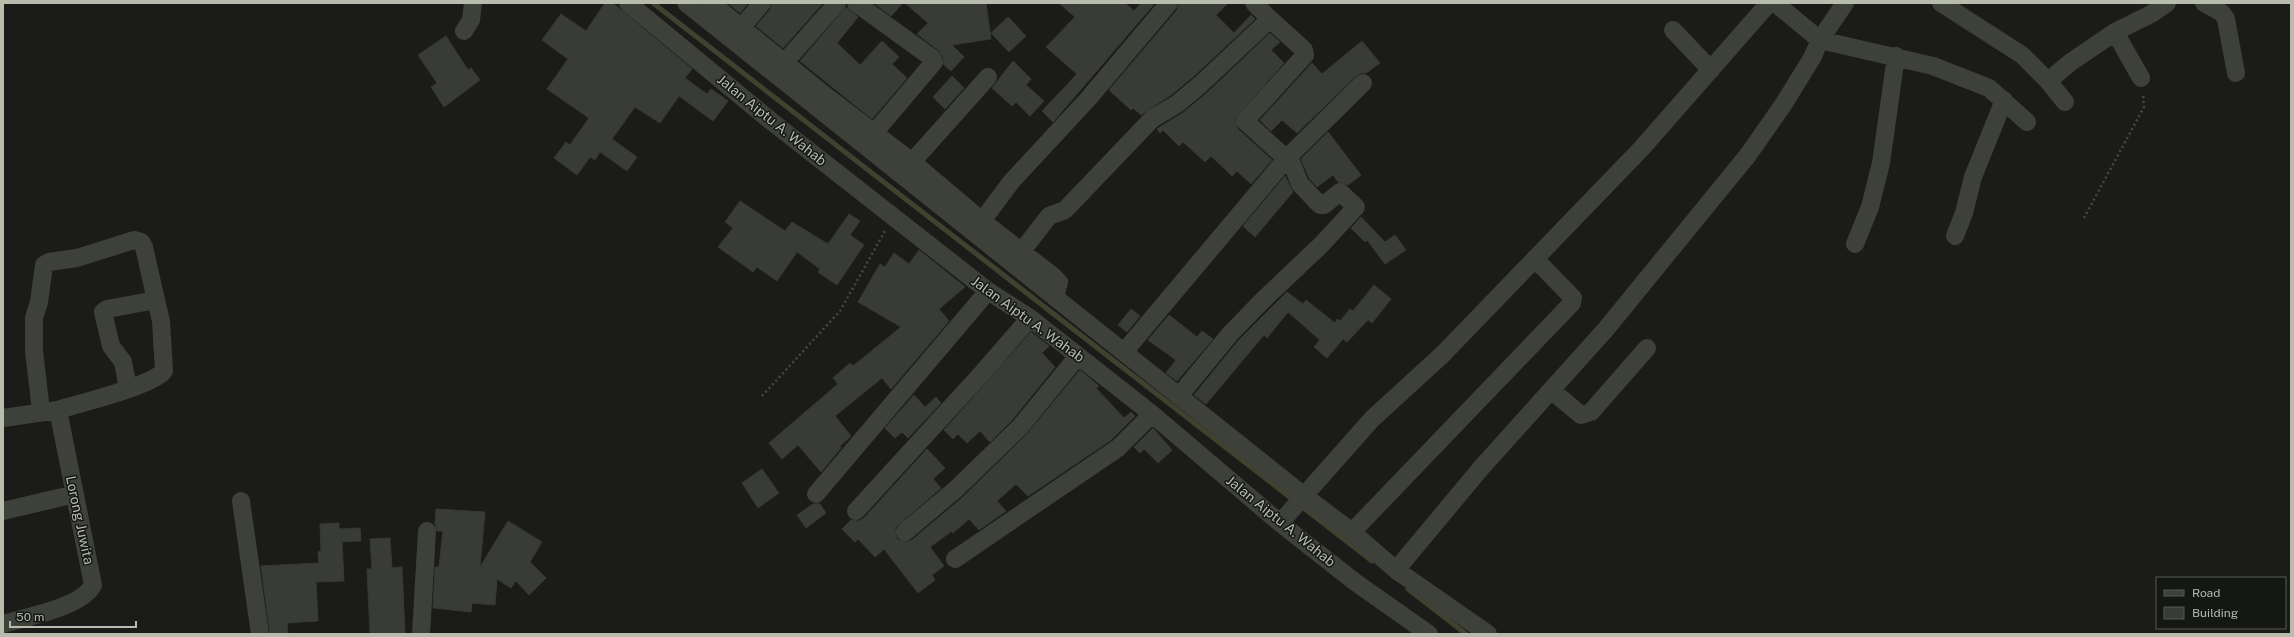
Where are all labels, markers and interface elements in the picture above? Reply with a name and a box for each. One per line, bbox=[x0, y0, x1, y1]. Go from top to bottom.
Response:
street label: Jalan Aiptu A. Wahab bbox=[714, 71, 830, 169]
street label: Jalan Aiptu A. Wahab bbox=[968, 273, 1088, 365]
street label: Jalan Aiptu A. Wahab bbox=[1223, 472, 1339, 570]
street label: Lorong Juwita bbox=[63, 474, 97, 566]
legend bbox=[2156, 577, 2286, 629]
text: Road bbox=[2192, 586, 2220, 600]
scale bar bbox=[10, 603, 136, 629]
text: Building bbox=[2192, 606, 2238, 620]
text: 50 m bbox=[16, 610, 44, 624]

